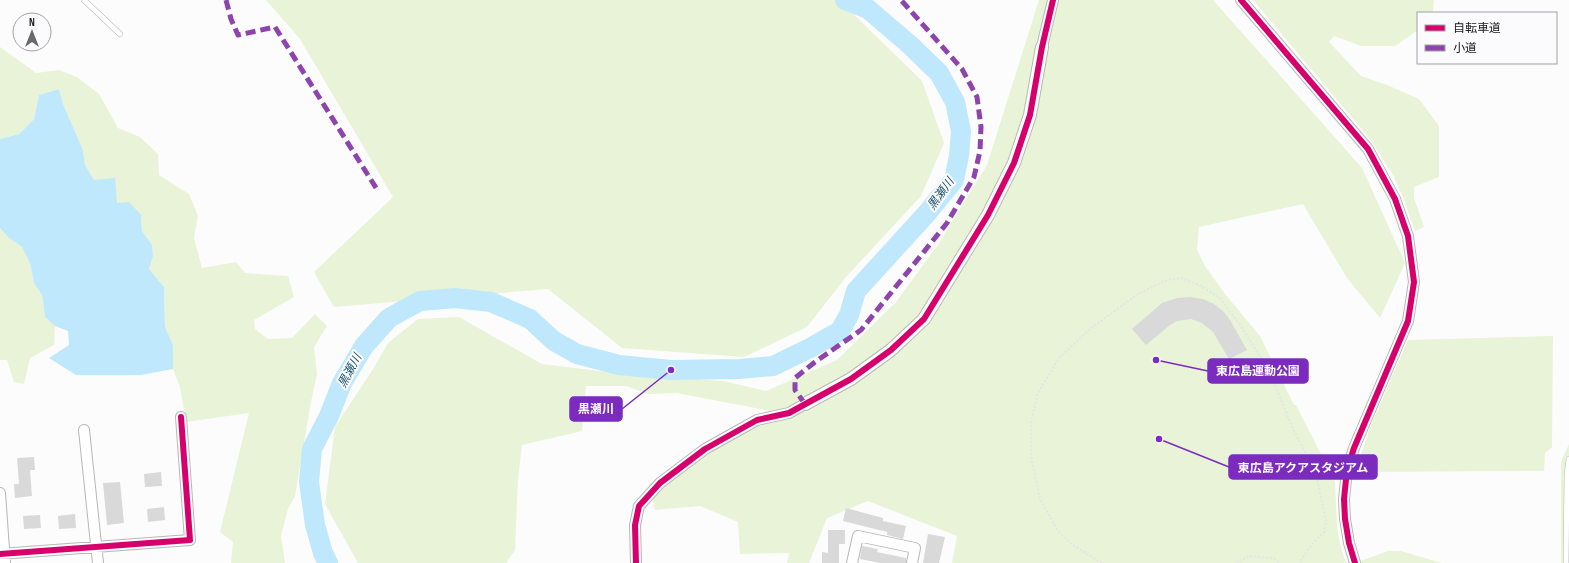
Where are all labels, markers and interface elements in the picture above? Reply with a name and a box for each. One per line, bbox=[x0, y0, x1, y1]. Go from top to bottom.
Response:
north arrow bbox=[12, 12, 52, 52]
legend bbox=[1417, 12, 1557, 64]
text: N bbox=[29, 16, 35, 29]
text: 自転車道 bbox=[1453, 21, 1501, 36]
text: 小道 bbox=[1453, 41, 1477, 56]
water label: 黒瀬川 bbox=[924, 173, 959, 213]
water label: 黒瀬川 bbox=[335, 350, 366, 390]
callout: 東広島運動公園 bbox=[1208, 359, 1308, 383]
text: 東広島運動公園 bbox=[1216, 364, 1300, 379]
callout: 黒瀬川 bbox=[570, 397, 622, 421]
text: 黒瀬川 bbox=[578, 402, 614, 417]
callout: 東広島アクアスタジアム bbox=[1229, 455, 1377, 479]
text: 東広島アクアスタジアム bbox=[1238, 461, 1368, 476]

